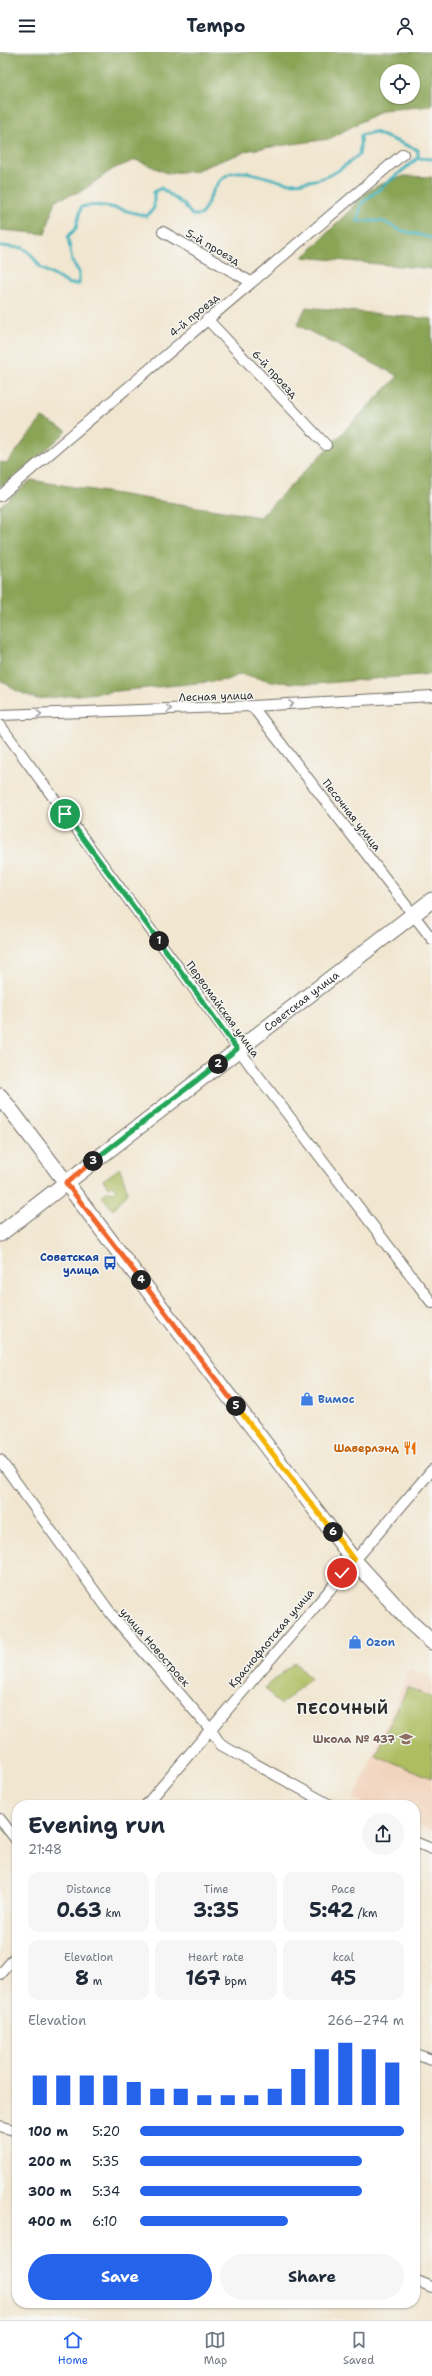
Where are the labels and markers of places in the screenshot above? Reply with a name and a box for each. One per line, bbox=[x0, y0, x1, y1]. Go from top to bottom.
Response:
pin bbox=[48, 797, 82, 831]
pin: 1 bbox=[149, 931, 169, 951]
pin: 2 bbox=[208, 1054, 228, 1074]
pin: 3 bbox=[83, 1151, 103, 1171]
place label: Советская улица bbox=[40, 1250, 99, 1278]
bus stop icon: Советская улица bbox=[102, 1255, 118, 1271]
pin: 4 bbox=[131, 1270, 151, 1290]
shop icon: Вимос bbox=[299, 1391, 315, 1407]
place label: Вимос bbox=[318, 1392, 355, 1407]
pin: 5 bbox=[226, 1396, 246, 1416]
restaurant icon: Шаверлэнд bbox=[402, 1440, 418, 1456]
place label: Шаверлэнд bbox=[334, 1441, 399, 1456]
pin: 6 bbox=[323, 1522, 343, 1542]
pin bbox=[325, 1556, 359, 1590]
shop icon: Ozon bbox=[347, 1634, 363, 1650]
place label: Ozon bbox=[366, 1635, 396, 1650]
school or university icon: Школа № 437 bbox=[398, 1731, 414, 1747]
place label: Школа № 437 bbox=[313, 1732, 395, 1747]

